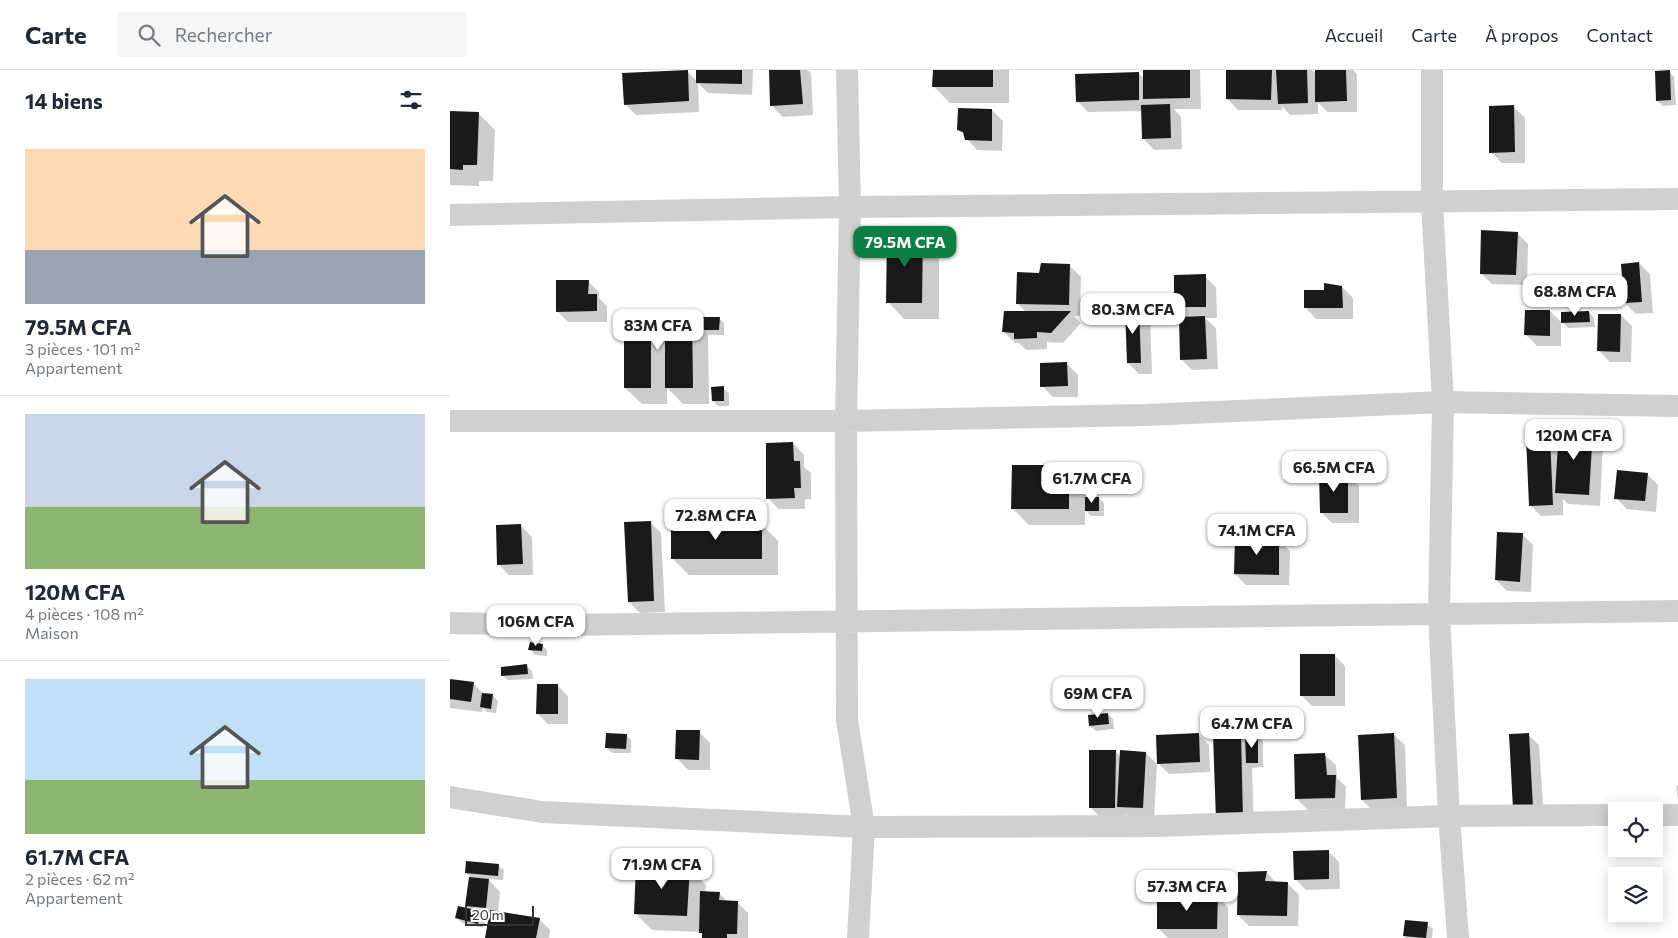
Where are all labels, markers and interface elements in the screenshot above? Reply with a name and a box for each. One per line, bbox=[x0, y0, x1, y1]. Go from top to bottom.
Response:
search box bbox=[117, 12, 467, 57]
text: Carte bbox=[25, 20, 87, 49]
icon: search bbox=[135, 21, 163, 49]
text: Rechercher bbox=[175, 23, 272, 46]
text: Accueil bbox=[1325, 24, 1383, 46]
text: Carte bbox=[1411, 24, 1457, 46]
text: À propos bbox=[1485, 24, 1559, 46]
text: Contact bbox=[1587, 24, 1653, 46]
icon: filters bbox=[397, 86, 425, 114]
text: 14 biens bbox=[25, 88, 103, 113]
icon: home bbox=[180, 181, 270, 271]
pin: 79.5M CFA bbox=[848, 226, 962, 268]
text: 79.5M CFA bbox=[864, 232, 946, 251]
pin: 68.8M CFA bbox=[1518, 274, 1632, 317]
text: 68.8M CFA bbox=[1534, 281, 1616, 300]
pin: 80.3M CFA bbox=[1076, 292, 1190, 335]
text: 80.3M CFA bbox=[1091, 299, 1175, 318]
pin: 83M CFA bbox=[612, 308, 704, 351]
text: 79.5M CFA bbox=[25, 314, 132, 339]
text: 83M CFA bbox=[624, 315, 692, 334]
text: 3 pièces · 101 m² bbox=[25, 339, 140, 358]
text: Appartement bbox=[25, 358, 123, 377]
pin: 120M CFA bbox=[1522, 418, 1626, 461]
text: 120M CFA bbox=[1536, 425, 1612, 444]
icon: home bbox=[180, 447, 270, 537]
pin: 66.5M CFA bbox=[1277, 450, 1391, 493]
text: 66.5M CFA bbox=[1293, 457, 1375, 476]
pin: 61.7M CFA bbox=[1035, 462, 1149, 504]
text: 61.7M CFA bbox=[1052, 468, 1132, 487]
pin: 72.8M CFA bbox=[659, 498, 773, 541]
text: 72.8M CFA bbox=[675, 505, 757, 524]
pin: 74.1M CFA bbox=[1200, 514, 1314, 556]
text: 74.1M CFA bbox=[1218, 520, 1296, 539]
text: 120M CFA bbox=[25, 579, 125, 604]
text: 4 pièces · 108 m² bbox=[25, 604, 144, 623]
pin: 106M CFA bbox=[484, 604, 588, 647]
text: 106M CFA bbox=[497, 611, 575, 630]
text: Maison bbox=[25, 623, 79, 642]
pin: 69M CFA bbox=[1052, 676, 1144, 719]
text: 69M CFA bbox=[1064, 683, 1132, 702]
pin: 64.7M CFA bbox=[1195, 706, 1309, 749]
icon: home bbox=[180, 712, 270, 802]
text: 64.7M CFA bbox=[1211, 713, 1293, 732]
map controls bbox=[1608, 802, 1663, 922]
button: locate bbox=[1608, 802, 1663, 857]
text: 61.7M CFA bbox=[25, 844, 129, 869]
pin: 71.9M CFA bbox=[605, 848, 719, 890]
text: 71.9M CFA bbox=[622, 854, 702, 873]
button: layers bbox=[1608, 867, 1663, 922]
text: 2 pièces · 62 m² bbox=[25, 869, 134, 888]
pin: 57.3M CFA bbox=[1130, 870, 1244, 912]
text: 57.3M CFA bbox=[1147, 876, 1227, 895]
text: Appartement bbox=[25, 888, 123, 907]
scale bar bbox=[465, 903, 534, 926]
text: 20 m bbox=[472, 906, 504, 923]

